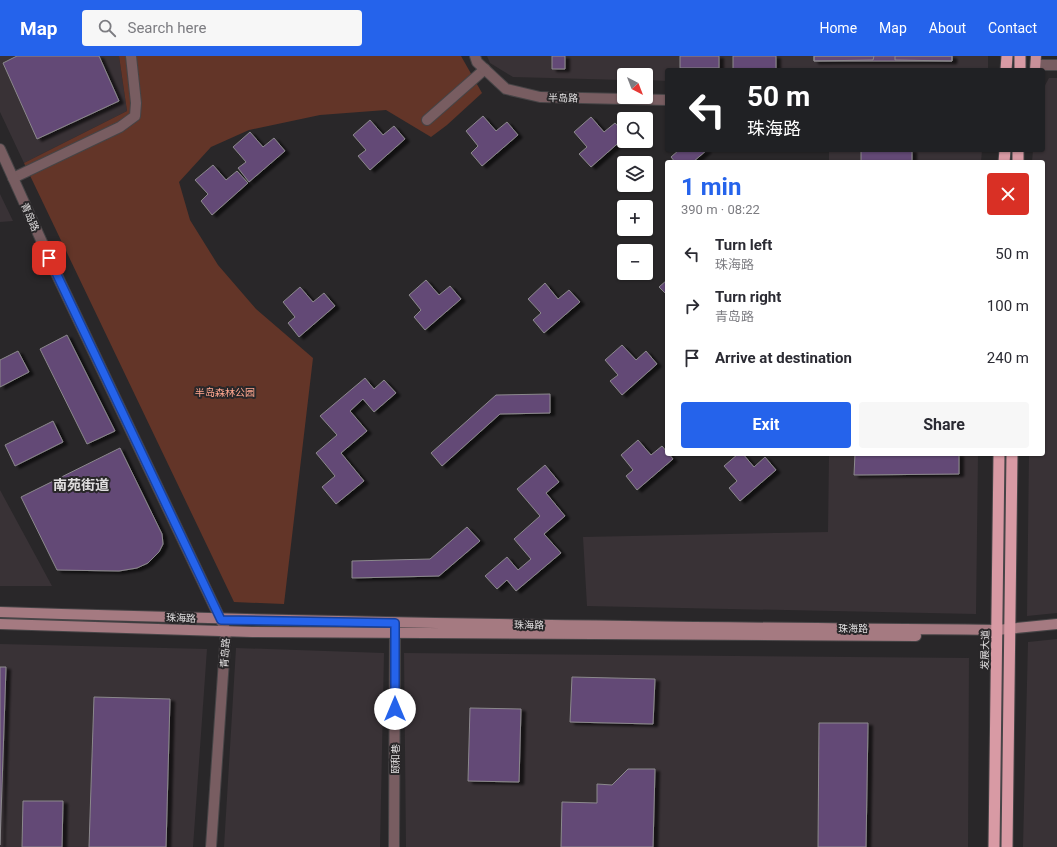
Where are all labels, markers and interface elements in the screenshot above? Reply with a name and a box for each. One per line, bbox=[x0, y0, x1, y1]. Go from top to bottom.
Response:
search box bbox=[82, 10, 362, 46]
text: Map bbox=[20, 17, 58, 40]
icon: search bbox=[96, 17, 118, 39]
text: Search here bbox=[128, 19, 206, 37]
text: Home bbox=[819, 20, 857, 36]
text: Map bbox=[879, 20, 907, 36]
text: About bbox=[929, 20, 966, 36]
text: Contact bbox=[988, 20, 1037, 36]
north arrow bbox=[617, 68, 653, 104]
map controls bbox=[617, 68, 653, 280]
text: 50 m bbox=[747, 80, 810, 113]
icon: left bbox=[681, 84, 733, 136]
street label: 半岛路 bbox=[548, 92, 578, 104]
button: search bbox=[617, 112, 653, 148]
text: 珠海路 bbox=[747, 118, 801, 139]
button: layers bbox=[617, 156, 653, 192]
text: 1 min bbox=[681, 173, 741, 201]
button: close bbox=[987, 173, 1029, 215]
button: + bbox=[617, 200, 653, 236]
street label: 青岛路 bbox=[19, 201, 41, 233]
text: 390 m · 08:22 bbox=[681, 202, 760, 217]
text: Turn left bbox=[715, 236, 772, 254]
pin bbox=[32, 241, 66, 275]
icon: left bbox=[681, 243, 703, 265]
button: − bbox=[617, 244, 653, 280]
text: 50 m bbox=[995, 245, 1029, 263]
icon: arrive bbox=[38, 247, 60, 269]
text: 珠海路 bbox=[715, 257, 754, 272]
text: Turn right bbox=[715, 288, 781, 306]
icon: right bbox=[681, 295, 703, 317]
text: 100 m bbox=[987, 297, 1029, 315]
text: 青岛路 bbox=[715, 309, 754, 324]
icon: arrive bbox=[681, 347, 703, 369]
text: Arrive at destination bbox=[715, 349, 852, 367]
text: 240 m bbox=[987, 349, 1029, 367]
park label: 半岛森林公园 bbox=[195, 387, 255, 398]
button: Exit bbox=[681, 402, 851, 448]
button: Share bbox=[859, 402, 1029, 448]
district label: 南苑街道 bbox=[53, 477, 109, 493]
street label: 珠海路 bbox=[166, 612, 196, 624]
street label: 珠海路 bbox=[514, 619, 544, 631]
street label: 珠海路 bbox=[838, 623, 868, 634]
street label: 发展大道 bbox=[979, 630, 991, 670]
street label: 青岛路 bbox=[218, 638, 232, 668]
position arrow bbox=[374, 688, 416, 730]
street label: 颐和巷 bbox=[390, 744, 401, 774]

